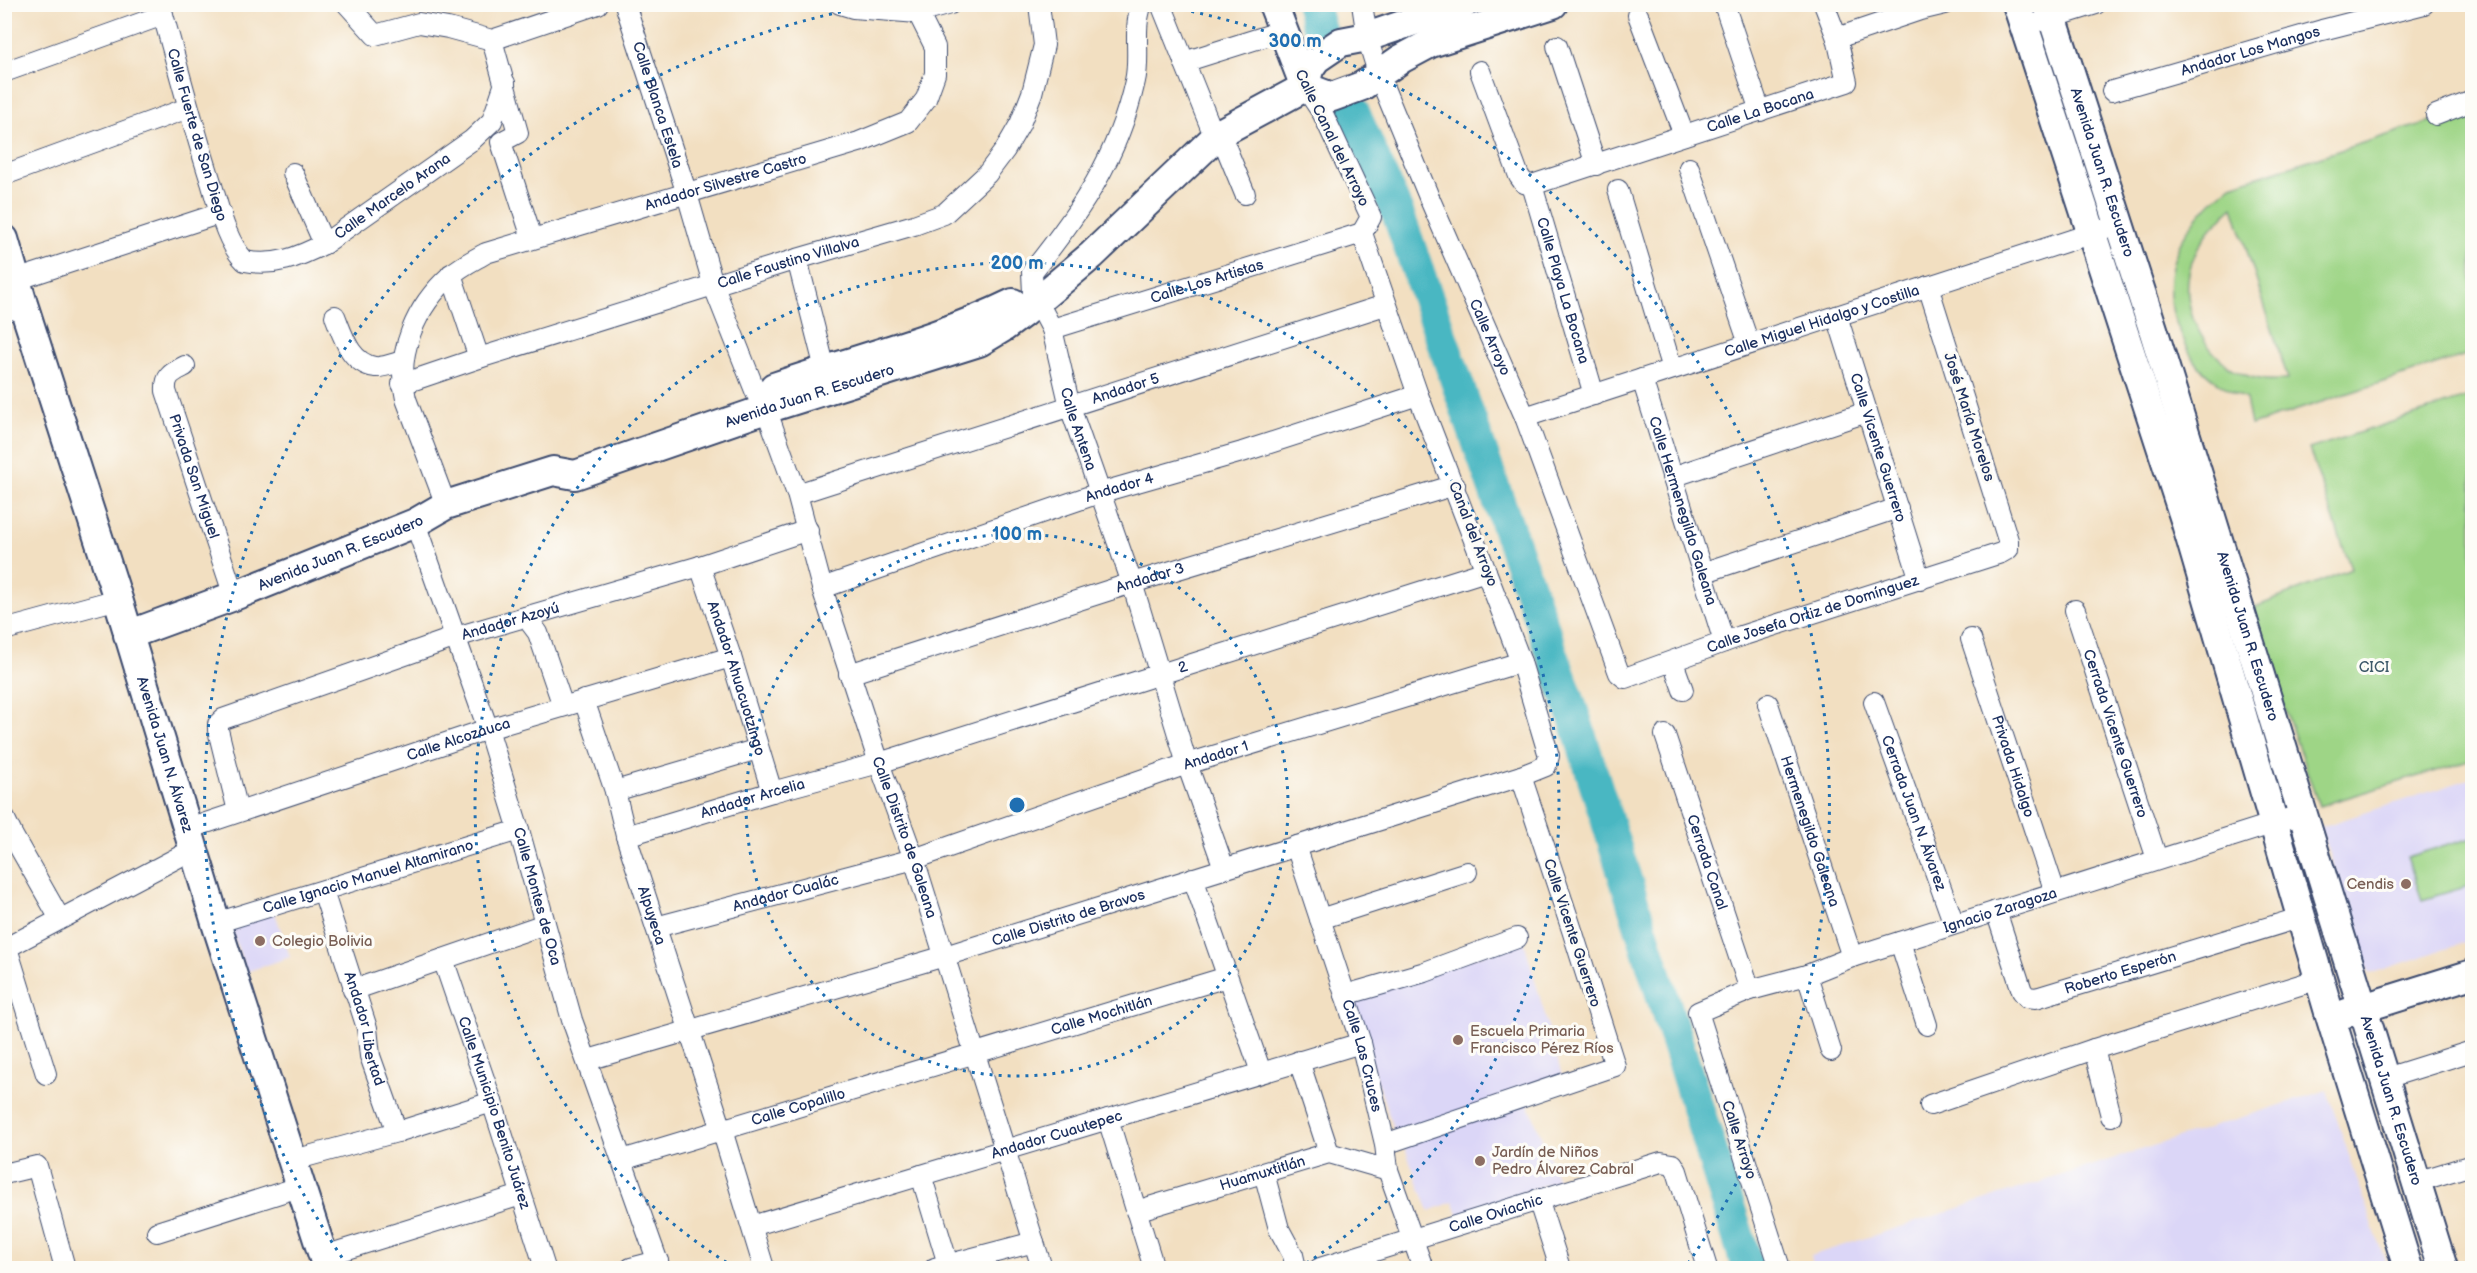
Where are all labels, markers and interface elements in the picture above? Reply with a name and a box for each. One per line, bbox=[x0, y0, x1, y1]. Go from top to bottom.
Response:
street label: Andador Los Mangos bbox=[2178, 21, 2323, 80]
text: 300 m bbox=[1268, 31, 1322, 52]
street label: Calle Blanca Estela bbox=[628, 39, 687, 170]
street label: Calle Fuerte de San Diego bbox=[163, 46, 232, 224]
street label: Calle Canal del Arroyo bbox=[1291, 66, 1373, 210]
street label: Calle La Bocana bbox=[1704, 84, 1816, 137]
street label: Avenida Juan R. Escudero bbox=[2066, 85, 2139, 259]
street label: Calle Marcelo Arana bbox=[330, 149, 454, 243]
street label: Andador Silvestre Castro bbox=[642, 149, 809, 215]
street label: Calle Playa La Bocana bbox=[1533, 215, 1594, 366]
street label: Calle Faustino Villalva bbox=[715, 232, 861, 293]
text: 200 m bbox=[990, 253, 1044, 274]
street label: Calle Los Artistas bbox=[1148, 254, 1266, 308]
street label: Calle Miguel Hidalgo y Costilla bbox=[1722, 280, 1922, 361]
street label: Calle Arroyo bbox=[1465, 296, 1515, 378]
street label: José María Morelos bbox=[1939, 350, 1999, 484]
street label: Avenida Juan R. Escudero bbox=[722, 360, 896, 432]
street label: Andador 5 bbox=[1089, 369, 1162, 408]
street label: Calle Vicente Guerrero bbox=[1846, 371, 1911, 525]
street label: Calle Antena bbox=[1056, 386, 1101, 473]
street label: Privada San Miguel bbox=[165, 411, 224, 541]
street label: Calle Hermenegildo Galeana bbox=[1645, 414, 1721, 607]
street label: Andador 4 bbox=[1083, 468, 1156, 507]
street label: Canal del Arroyo bbox=[1444, 479, 1502, 589]
street label: Avenida Juan R. Escudero bbox=[255, 511, 427, 595]
text: 100 m bbox=[992, 524, 1042, 545]
street label: Avenida Juan R. Escudero bbox=[2213, 549, 2283, 723]
street label: Andador 3 bbox=[1113, 558, 1186, 597]
street label: Calle Josefa Ortiz de Domínguez bbox=[1704, 570, 1922, 657]
street label: Andador Azoyú bbox=[459, 598, 561, 644]
street label: Andador Ahuacuotzingo bbox=[703, 598, 770, 758]
street label: Cerrada Vicente Guerrero bbox=[2079, 647, 2152, 820]
street label: 2 bbox=[1176, 656, 1190, 677]
park label: CICI bbox=[2359, 658, 2390, 677]
street label: Avenida Juan N. Álvarez bbox=[132, 674, 198, 835]
street label: Calle Alcozauca bbox=[404, 713, 512, 765]
street label: Privada Hidalgo bbox=[1987, 713, 2039, 820]
street label: Cerrada Juan N. Álvarez bbox=[1877, 733, 1951, 894]
street label: Andador 1 bbox=[1181, 736, 1251, 774]
street label: Hermenegildo Galeana bbox=[1776, 753, 1844, 909]
street label: Calle Distrito de Galeana bbox=[868, 754, 941, 920]
street label: Andador Arcelia bbox=[698, 774, 807, 823]
centre of rings bbox=[1007, 795, 1027, 815]
street label: Cerrada Canal bbox=[1683, 812, 1732, 912]
street label: Calle Montes de Oca bbox=[509, 825, 566, 967]
street label: Calle Ignacio Manuel Altamirano bbox=[260, 835, 476, 918]
street label: Calle Vicente Guerrero bbox=[1539, 856, 1605, 1010]
street label: Andador Cualác bbox=[731, 870, 841, 916]
place label: Cendis bbox=[2346, 875, 2395, 894]
marker: Cendis bbox=[2399, 877, 2413, 891]
street label: Ignacio Zaragoza bbox=[1941, 883, 2059, 937]
street label: Alpuyeca bbox=[633, 884, 670, 947]
street label: Calle Distrito de Bravos bbox=[989, 884, 1148, 950]
place label: Colegio Bolivia bbox=[272, 932, 372, 951]
marker: Colegio Bolivia bbox=[253, 934, 267, 948]
street label: Roberto Esperón bbox=[2062, 946, 2178, 998]
street label: Andador Libertad bbox=[340, 969, 389, 1088]
street label: Calle Mochitlán bbox=[1049, 991, 1154, 1039]
street label: Calle Las Cruces bbox=[1338, 997, 1387, 1114]
street label: Avenida Juan R. Escudero bbox=[2356, 1013, 2426, 1188]
street label: Calle Municipio Benito Juárez bbox=[454, 1014, 535, 1212]
place label: Escuela Primaria Francisco Pérez Ríos bbox=[1470, 1022, 1614, 1058]
marker: Escuela Primaria Francisco Pérez Ríos bbox=[1451, 1033, 1465, 1047]
street label: Calle Copalillo bbox=[749, 1084, 847, 1130]
street label: Calle Arroyo bbox=[1717, 1098, 1761, 1182]
street label: Andador Cuautepec bbox=[989, 1106, 1124, 1163]
place label: Jardín de Niños Pedro Álvarez Cabral bbox=[1492, 1143, 1634, 1179]
street label: Huamuxtitlán bbox=[1217, 1151, 1308, 1195]
marker: Jardín de Niños Pedro Álvarez Cabral bbox=[1473, 1154, 1487, 1168]
street label: Calle Oviachic bbox=[1446, 1190, 1545, 1237]

